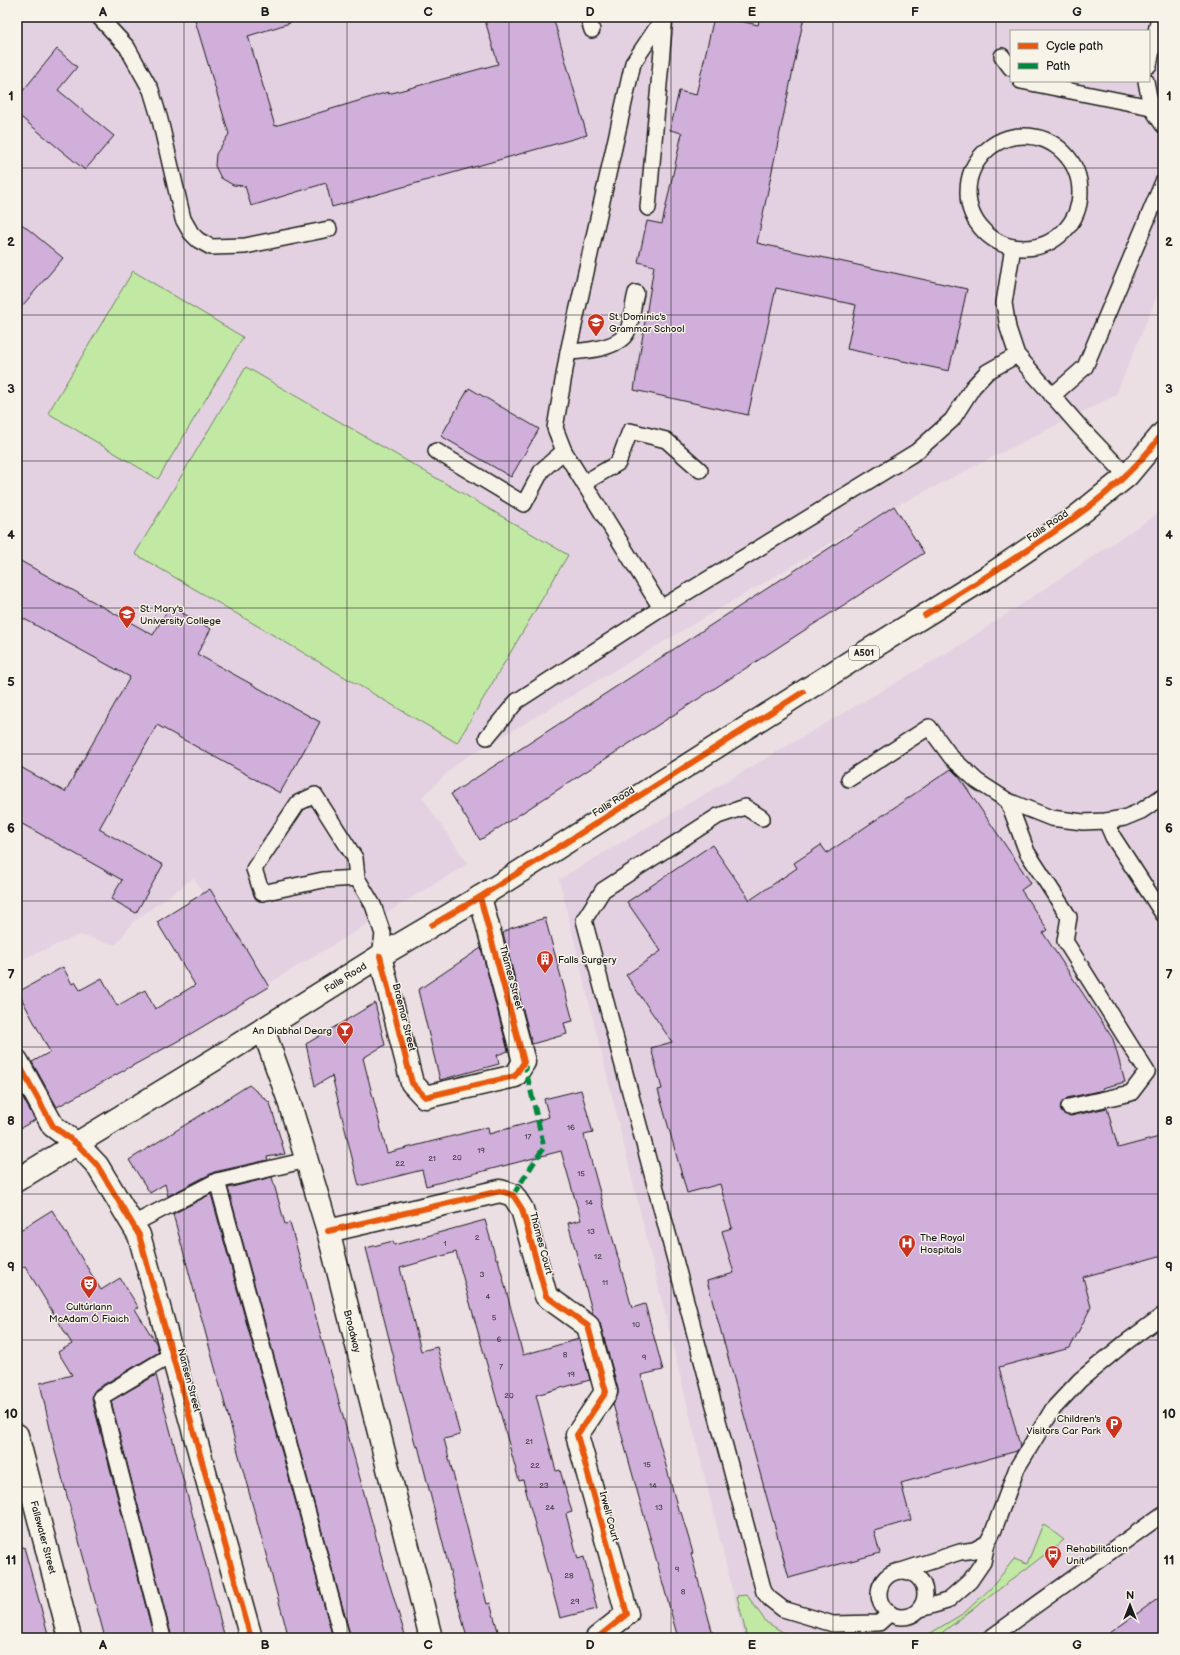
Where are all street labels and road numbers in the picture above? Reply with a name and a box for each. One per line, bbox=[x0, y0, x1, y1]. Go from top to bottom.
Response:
street label: Falls Road bbox=[1024, 507, 1071, 544]
road number: A501 bbox=[849, 646, 879, 660]
street label: Falls Road bbox=[590, 784, 637, 820]
street label: Thames Street bbox=[497, 944, 525, 1011]
street label: Falls Road bbox=[322, 960, 369, 996]
street label: Braemar Street bbox=[390, 982, 418, 1052]
street label: Thames Court bbox=[527, 1211, 555, 1276]
street label: Broadway bbox=[341, 1309, 363, 1354]
street label: Nansen Street bbox=[175, 1347, 203, 1413]
street label: Irwell Court bbox=[597, 1490, 621, 1543]
street label: Fallswater Street bbox=[27, 1499, 59, 1575]

